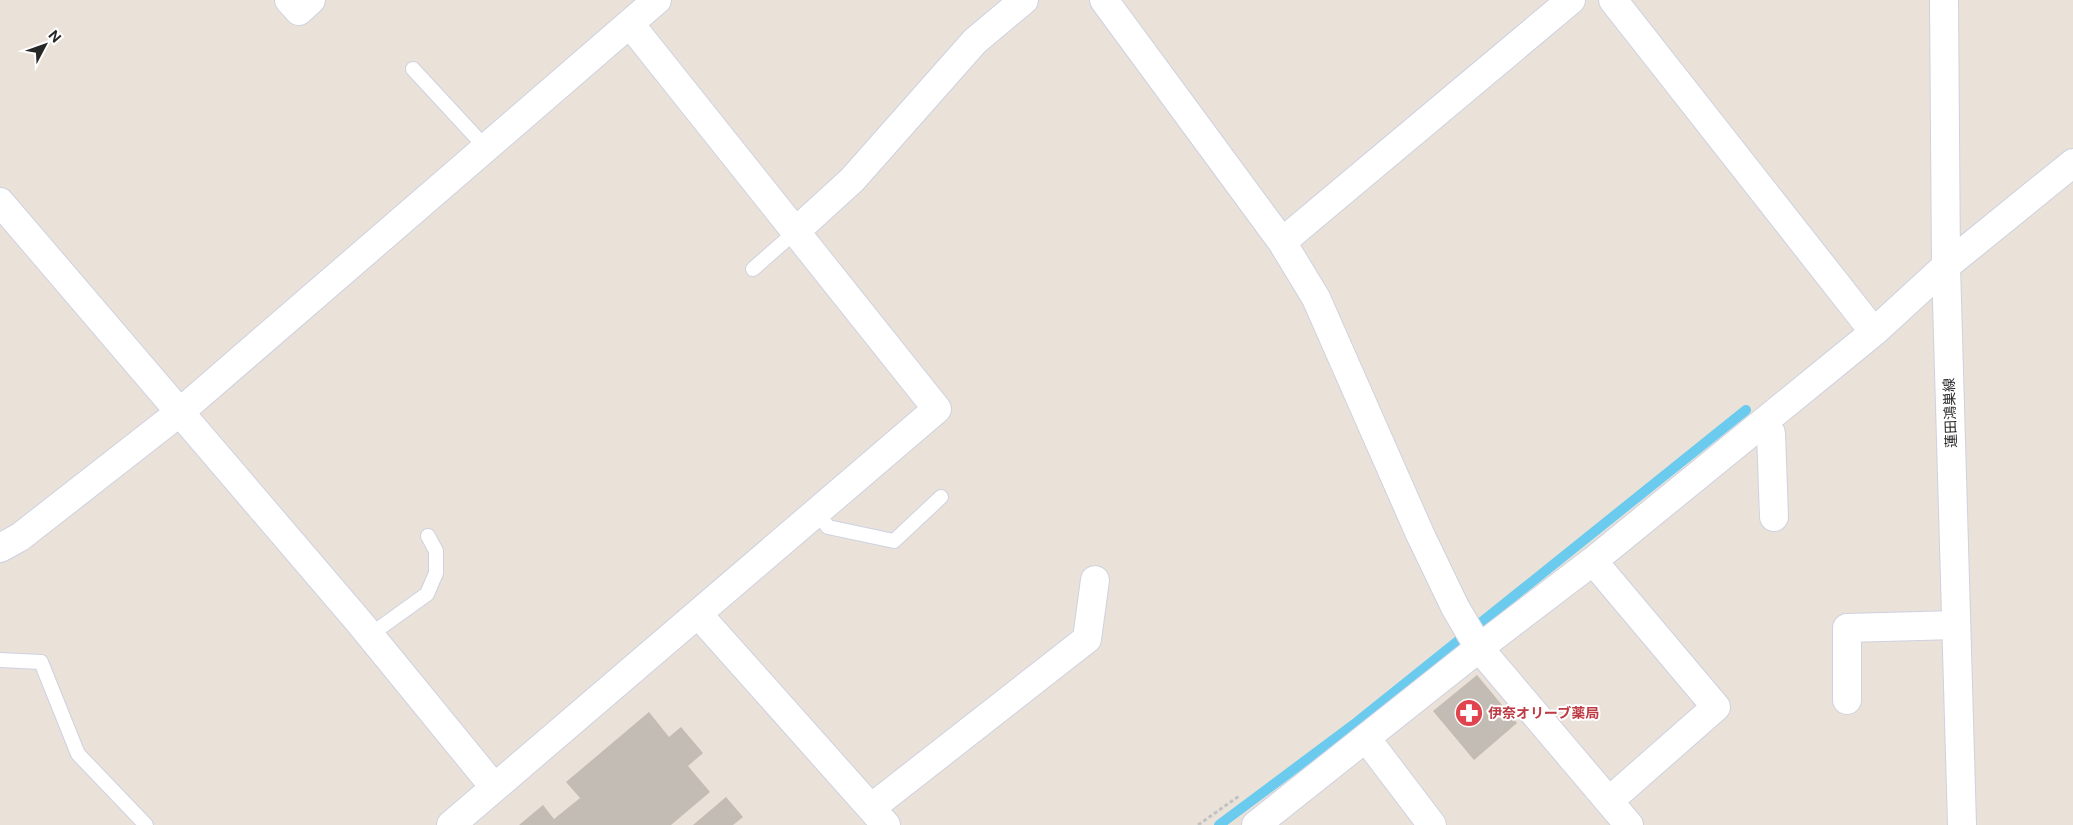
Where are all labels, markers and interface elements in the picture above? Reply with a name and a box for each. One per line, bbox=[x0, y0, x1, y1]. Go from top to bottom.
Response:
north arrow bbox=[20, 20, 70, 70]
text: N bbox=[45, 27, 64, 46]
street label: 蓮田鴻巣線 bbox=[1941, 378, 1959, 448]
pharmacy icon: 伊奈オリーブ薬局 bbox=[1454, 698, 1484, 728]
place label: 伊奈オリーブ薬局 bbox=[1488, 705, 1599, 721]

